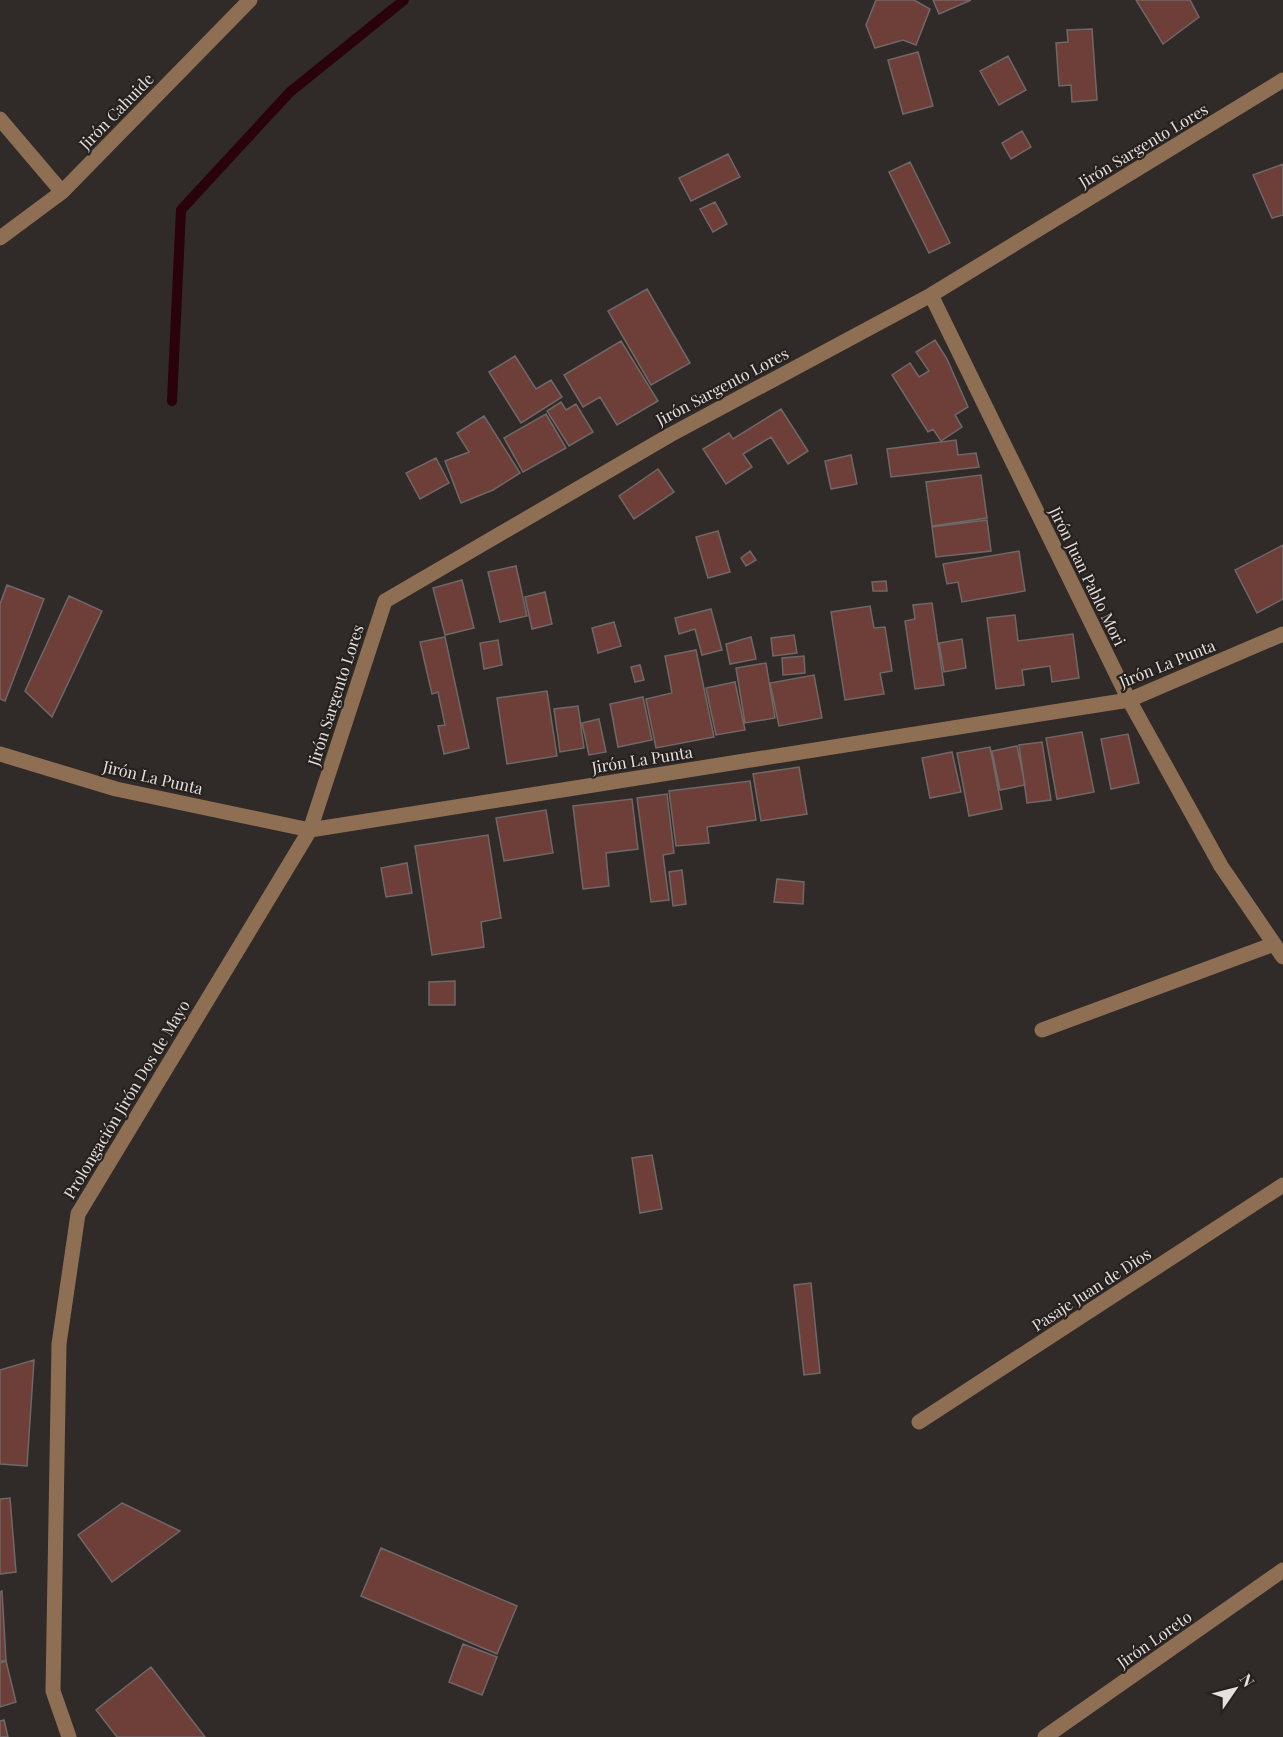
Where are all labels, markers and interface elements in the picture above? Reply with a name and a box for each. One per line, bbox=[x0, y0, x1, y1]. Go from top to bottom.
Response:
street label: Jirón Cahuide bbox=[73, 68, 158, 155]
street label: Jirón Sargento Lores bbox=[1074, 98, 1212, 192]
street label: Jirón Sargento Lores bbox=[651, 342, 792, 430]
street label: Jirón Juan Pablo Mori bbox=[1045, 502, 1131, 649]
street label: Jirón Sargento Lores bbox=[302, 622, 368, 769]
street label: Jirón La Punta bbox=[1115, 634, 1218, 692]
street label: Jirón La Punta bbox=[589, 741, 694, 778]
street label: Jirón La Punta bbox=[100, 755, 205, 799]
street label: Prolongación Jirón Dos de Mayo bbox=[58, 995, 194, 1202]
street label: Pasaje Juan de Dios bbox=[1027, 1243, 1155, 1335]
street label: Jirón Loreto bbox=[1112, 1605, 1196, 1673]
north arrow bbox=[1205, 1659, 1265, 1719]
text: N bbox=[1236, 1669, 1260, 1691]

